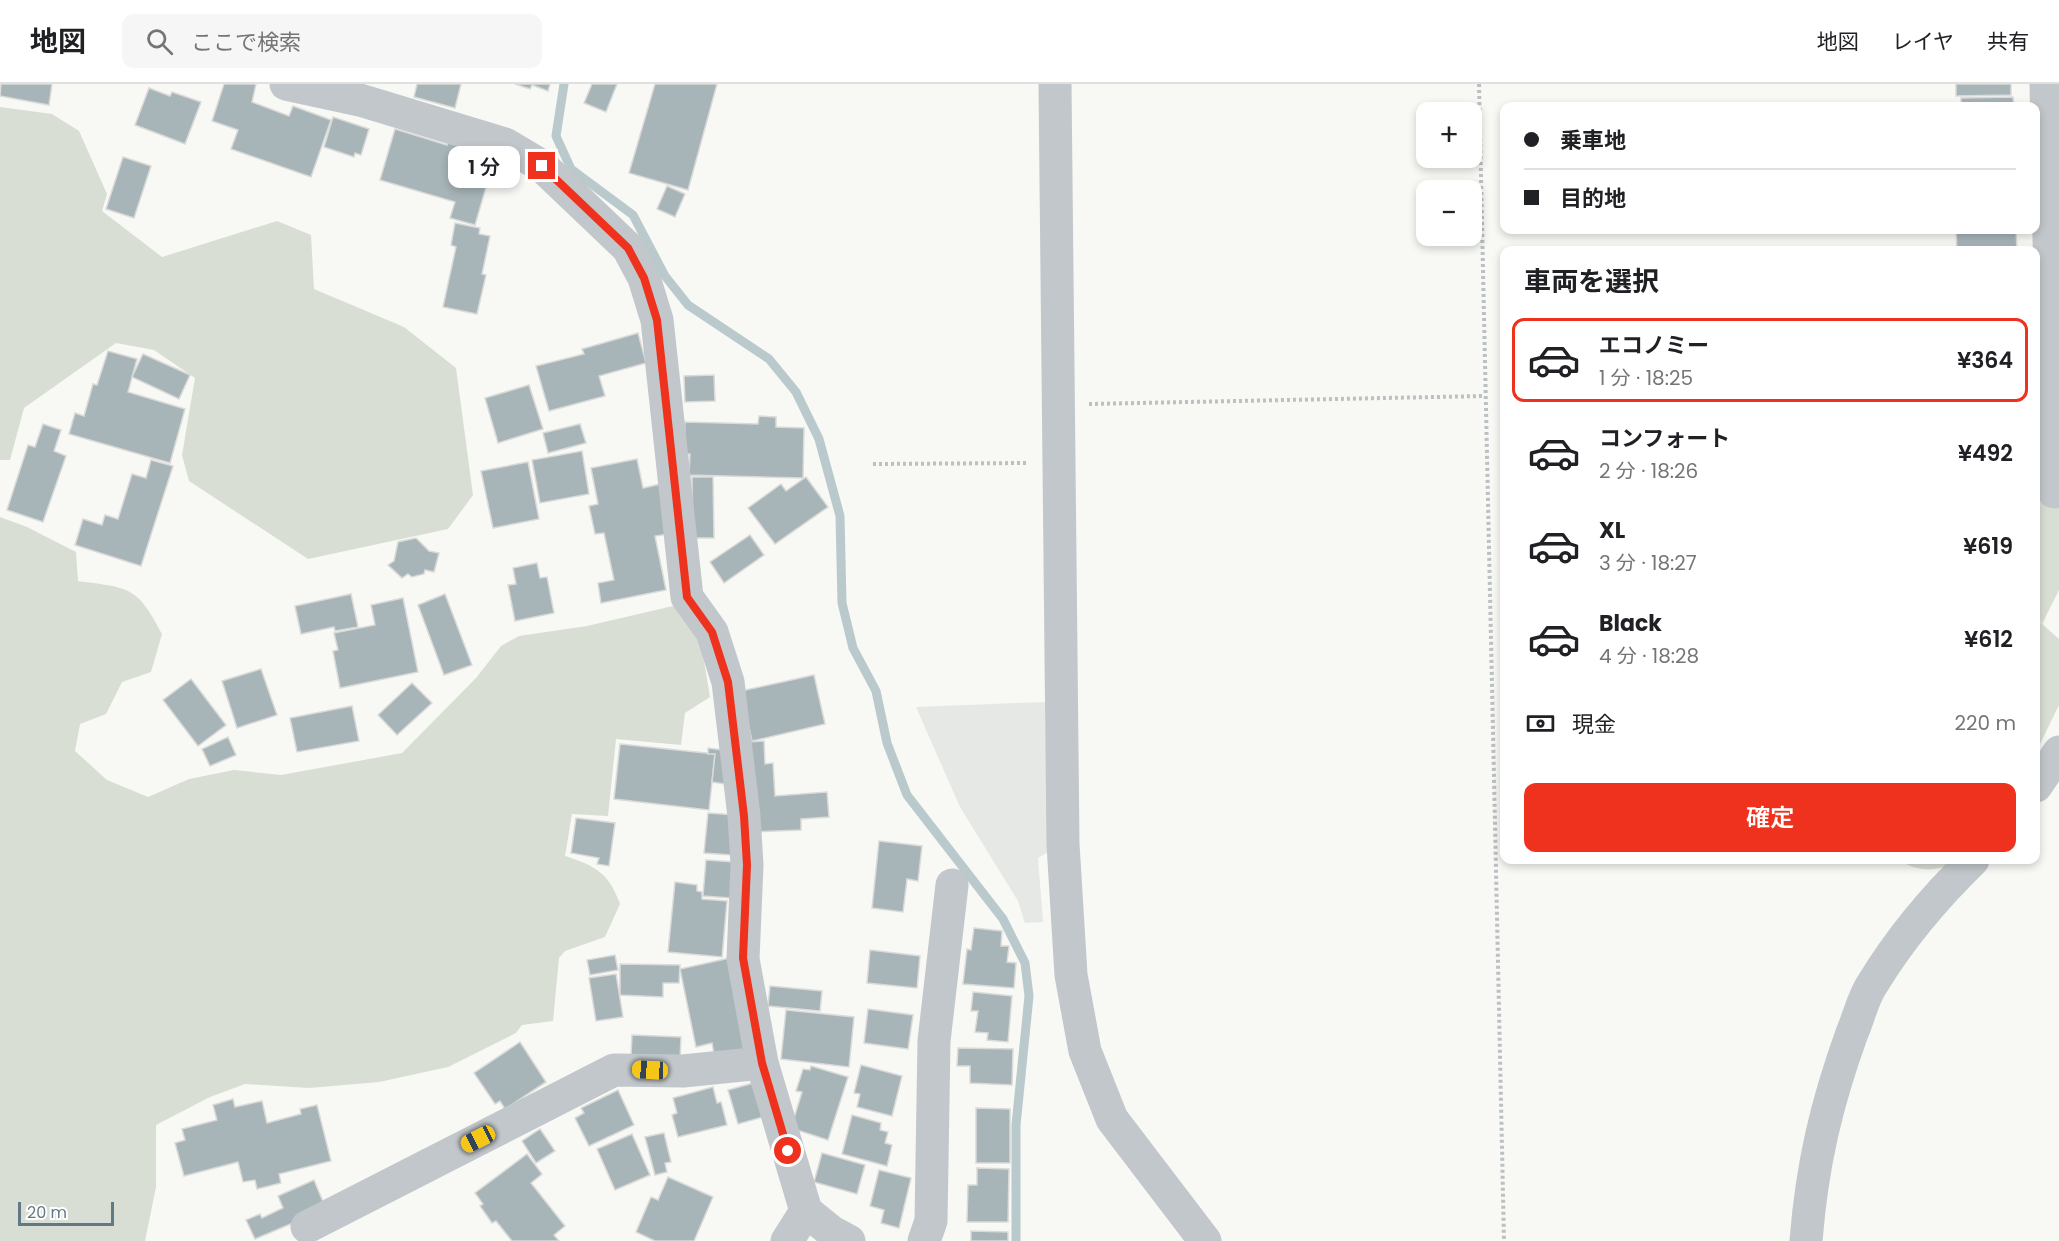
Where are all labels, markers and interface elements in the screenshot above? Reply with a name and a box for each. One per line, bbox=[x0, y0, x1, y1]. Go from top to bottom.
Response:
search box bbox=[122, 14, 542, 68]
text: 地図 bbox=[30, 22, 86, 61]
icon: search bbox=[143, 25, 176, 58]
text: ここで検索 bbox=[191, 27, 301, 58]
text: 地図 bbox=[1817, 27, 1859, 56]
text: レイヤ bbox=[1892, 27, 1954, 56]
text: 共有 bbox=[1987, 27, 2029, 56]
map controls bbox=[1416, 102, 1482, 246]
button: + bbox=[1416, 102, 1482, 168]
text: 乗車地 bbox=[1560, 125, 1626, 156]
callout: 1 分 bbox=[449, 145, 521, 187]
route end bbox=[528, 152, 555, 179]
text: 1 分 bbox=[468, 153, 500, 181]
button: − bbox=[1416, 180, 1482, 246]
text: 目的地 bbox=[1560, 183, 1626, 214]
text: 車両を選択 bbox=[1524, 263, 1659, 300]
text: エコノミー bbox=[1599, 330, 1709, 361]
icon: car bbox=[1527, 333, 1581, 387]
text: ¥364 bbox=[1957, 345, 2013, 376]
text: 1 分 · 18:25 bbox=[1599, 364, 1693, 392]
text: コンフォート bbox=[1599, 423, 1730, 454]
icon: car bbox=[1527, 426, 1581, 480]
text: ¥492 bbox=[1958, 438, 2013, 469]
text: 2 分 · 18:26 bbox=[1599, 457, 1698, 485]
text: XL bbox=[1599, 515, 1625, 546]
icon: car bbox=[1527, 519, 1581, 573]
text: ¥619 bbox=[1963, 531, 2013, 562]
text: 3 分 · 18:27 bbox=[1599, 549, 1697, 577]
text: Black bbox=[1599, 608, 1662, 639]
icon: car bbox=[1527, 612, 1581, 666]
text: ¥612 bbox=[1964, 624, 2013, 655]
text: 4 分 · 18:28 bbox=[1599, 642, 1699, 670]
icon: cash bbox=[1524, 707, 1557, 740]
text: 現金 bbox=[1572, 709, 1616, 740]
text: 220 m bbox=[1955, 709, 2016, 737]
button: 確定 bbox=[1524, 783, 2016, 852]
car bbox=[632, 1060, 668, 1080]
car bbox=[458, 1123, 498, 1155]
route start bbox=[774, 1137, 801, 1164]
scale bar bbox=[18, 1199, 114, 1226]
text: 20 m bbox=[27, 1201, 67, 1224]

